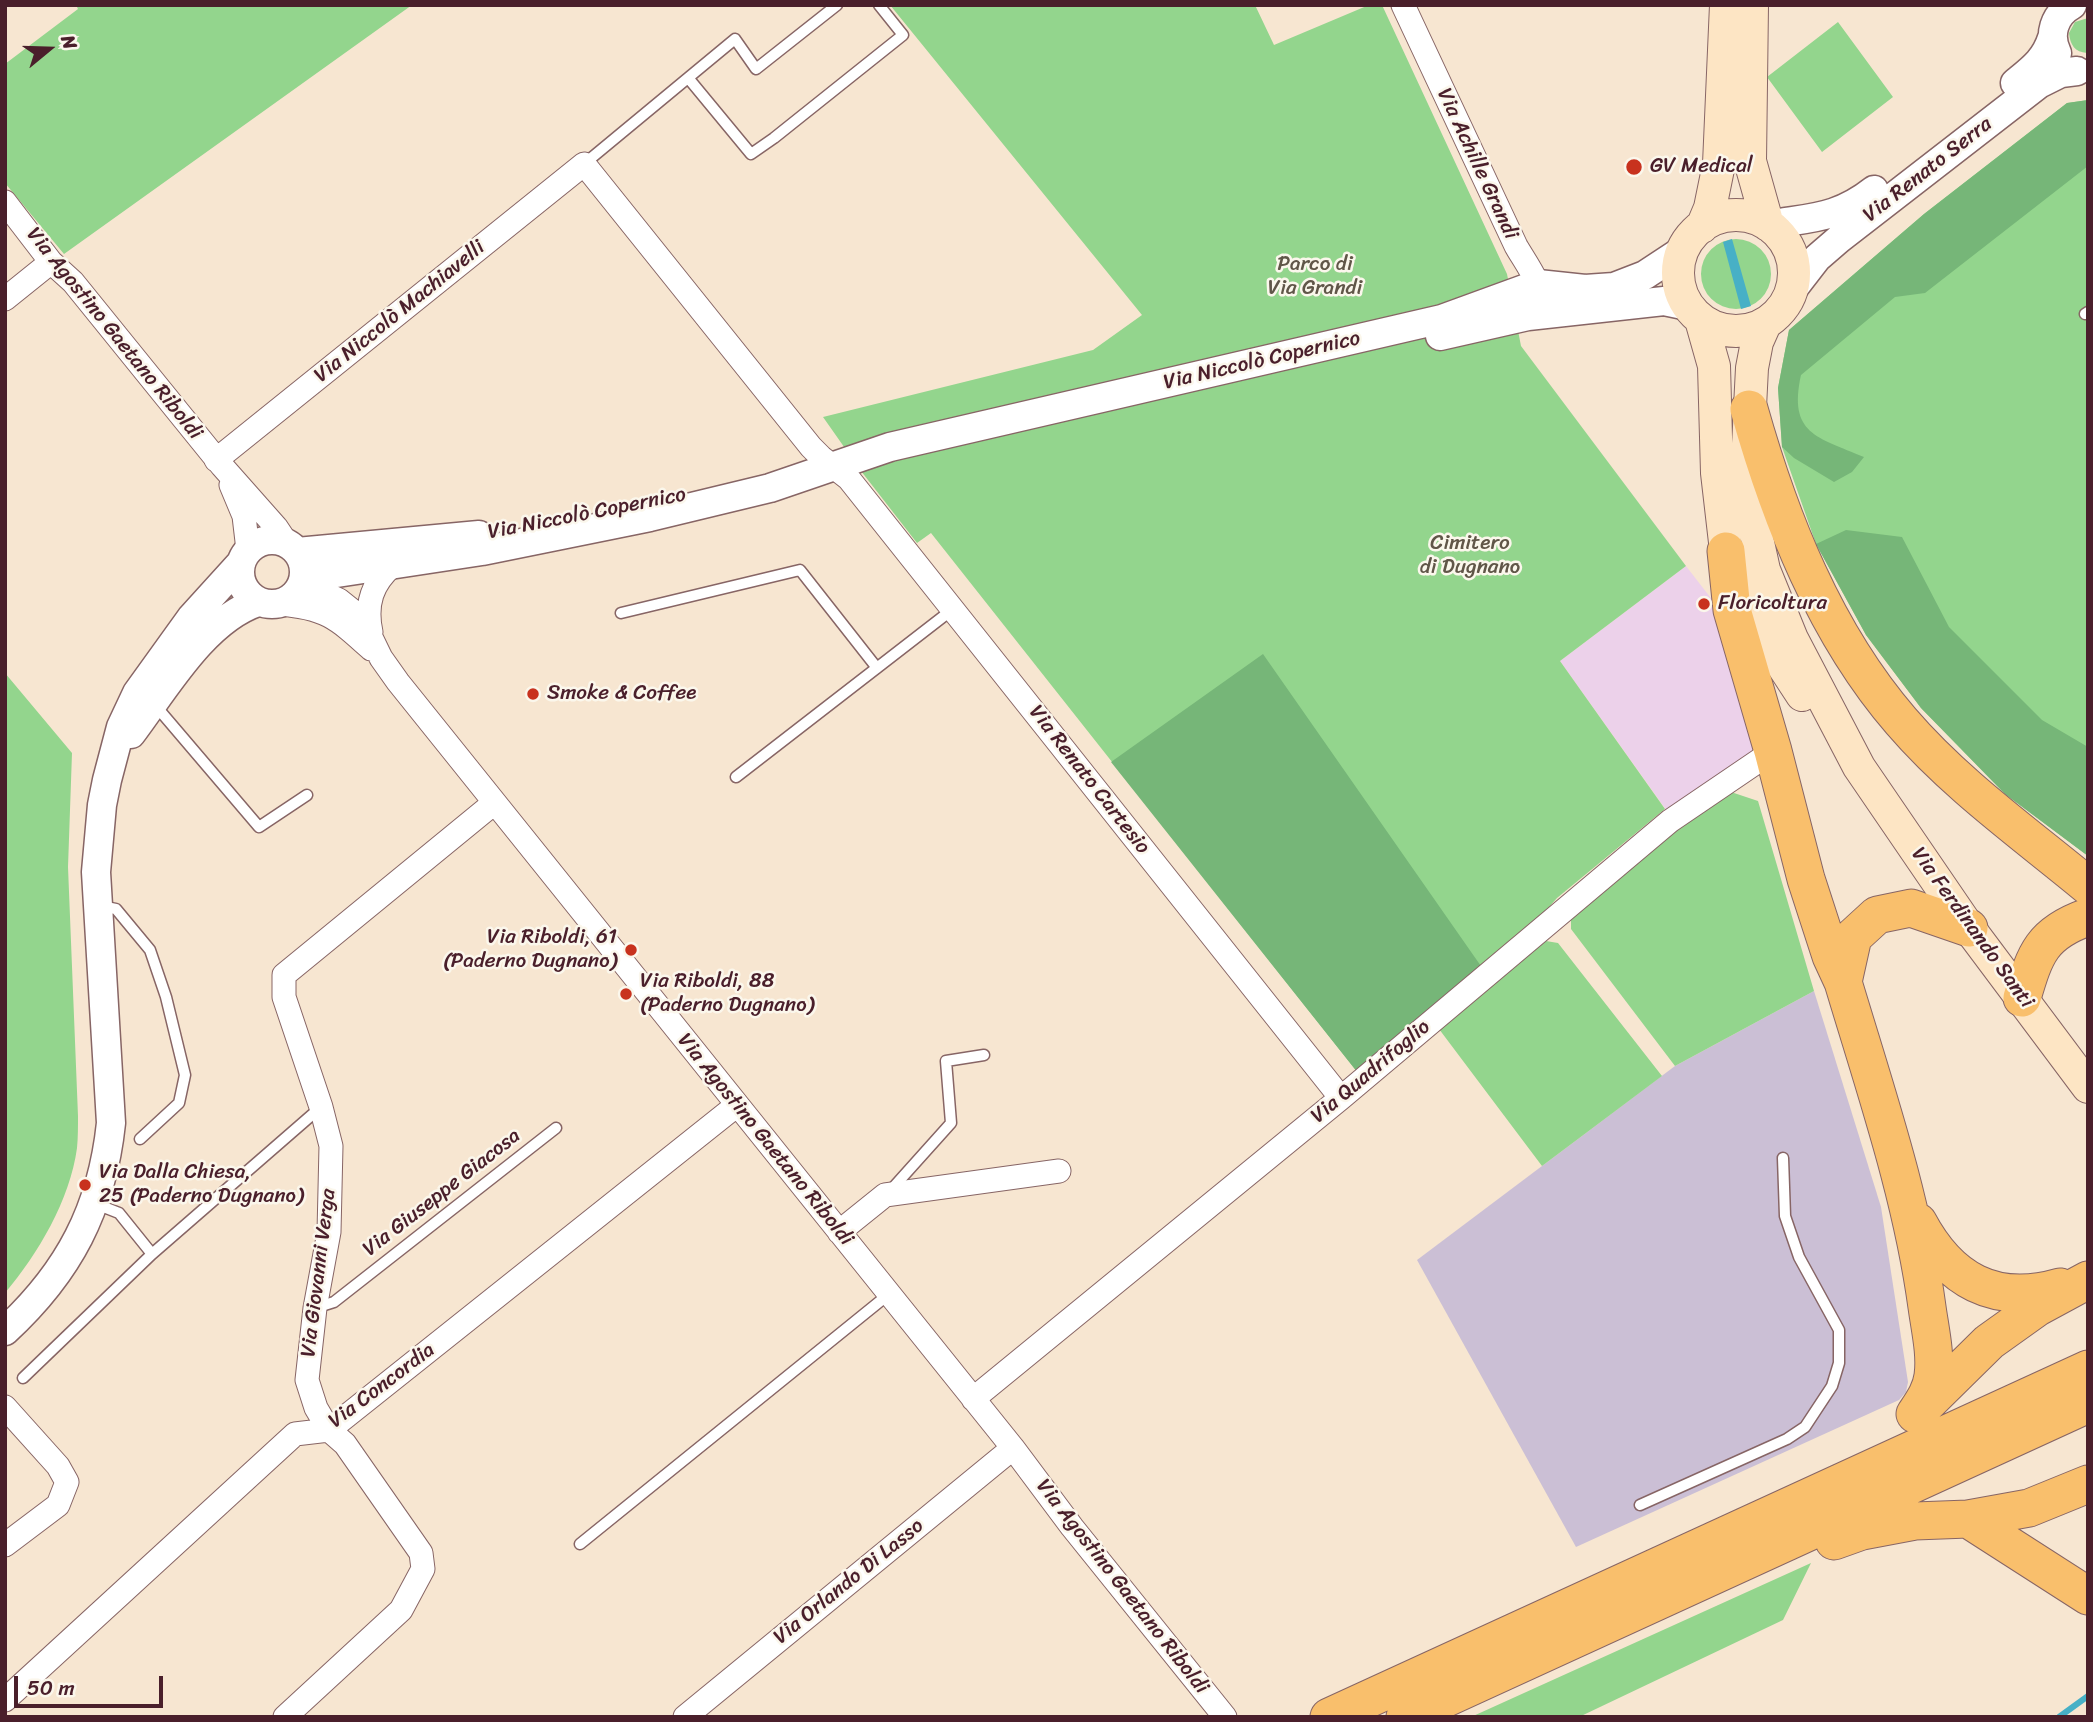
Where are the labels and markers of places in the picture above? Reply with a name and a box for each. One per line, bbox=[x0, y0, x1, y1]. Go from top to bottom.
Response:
place label: GV Medical bbox=[1650, 154, 1753, 180]
marker: GV Medical bbox=[1624, 157, 1644, 177]
place label: Floricoltura bbox=[1718, 591, 1827, 617]
marker: Floricoltura bbox=[1696, 596, 1712, 612]
place label: Smoke & Coffee bbox=[547, 681, 696, 707]
marker: Smoke & Coffee bbox=[525, 686, 541, 702]
place label: Via Riboldi, 61 (Paderno Dugnano) bbox=[443, 925, 617, 975]
marker: Via Riboldi, 61 (Paderno Dugnano) bbox=[623, 942, 639, 958]
place label: Via Riboldi, 88 (Paderno Dugnano) bbox=[640, 969, 814, 1019]
marker: Via Riboldi, 88 (Paderno Dugnano) bbox=[618, 986, 634, 1002]
place label: Via Dalla Chiesa, 25 (Paderno Dugnano) bbox=[99, 1160, 303, 1210]
marker: Via Dalla Chiesa, 25 (Paderno Dugnano) bbox=[77, 1177, 93, 1193]

